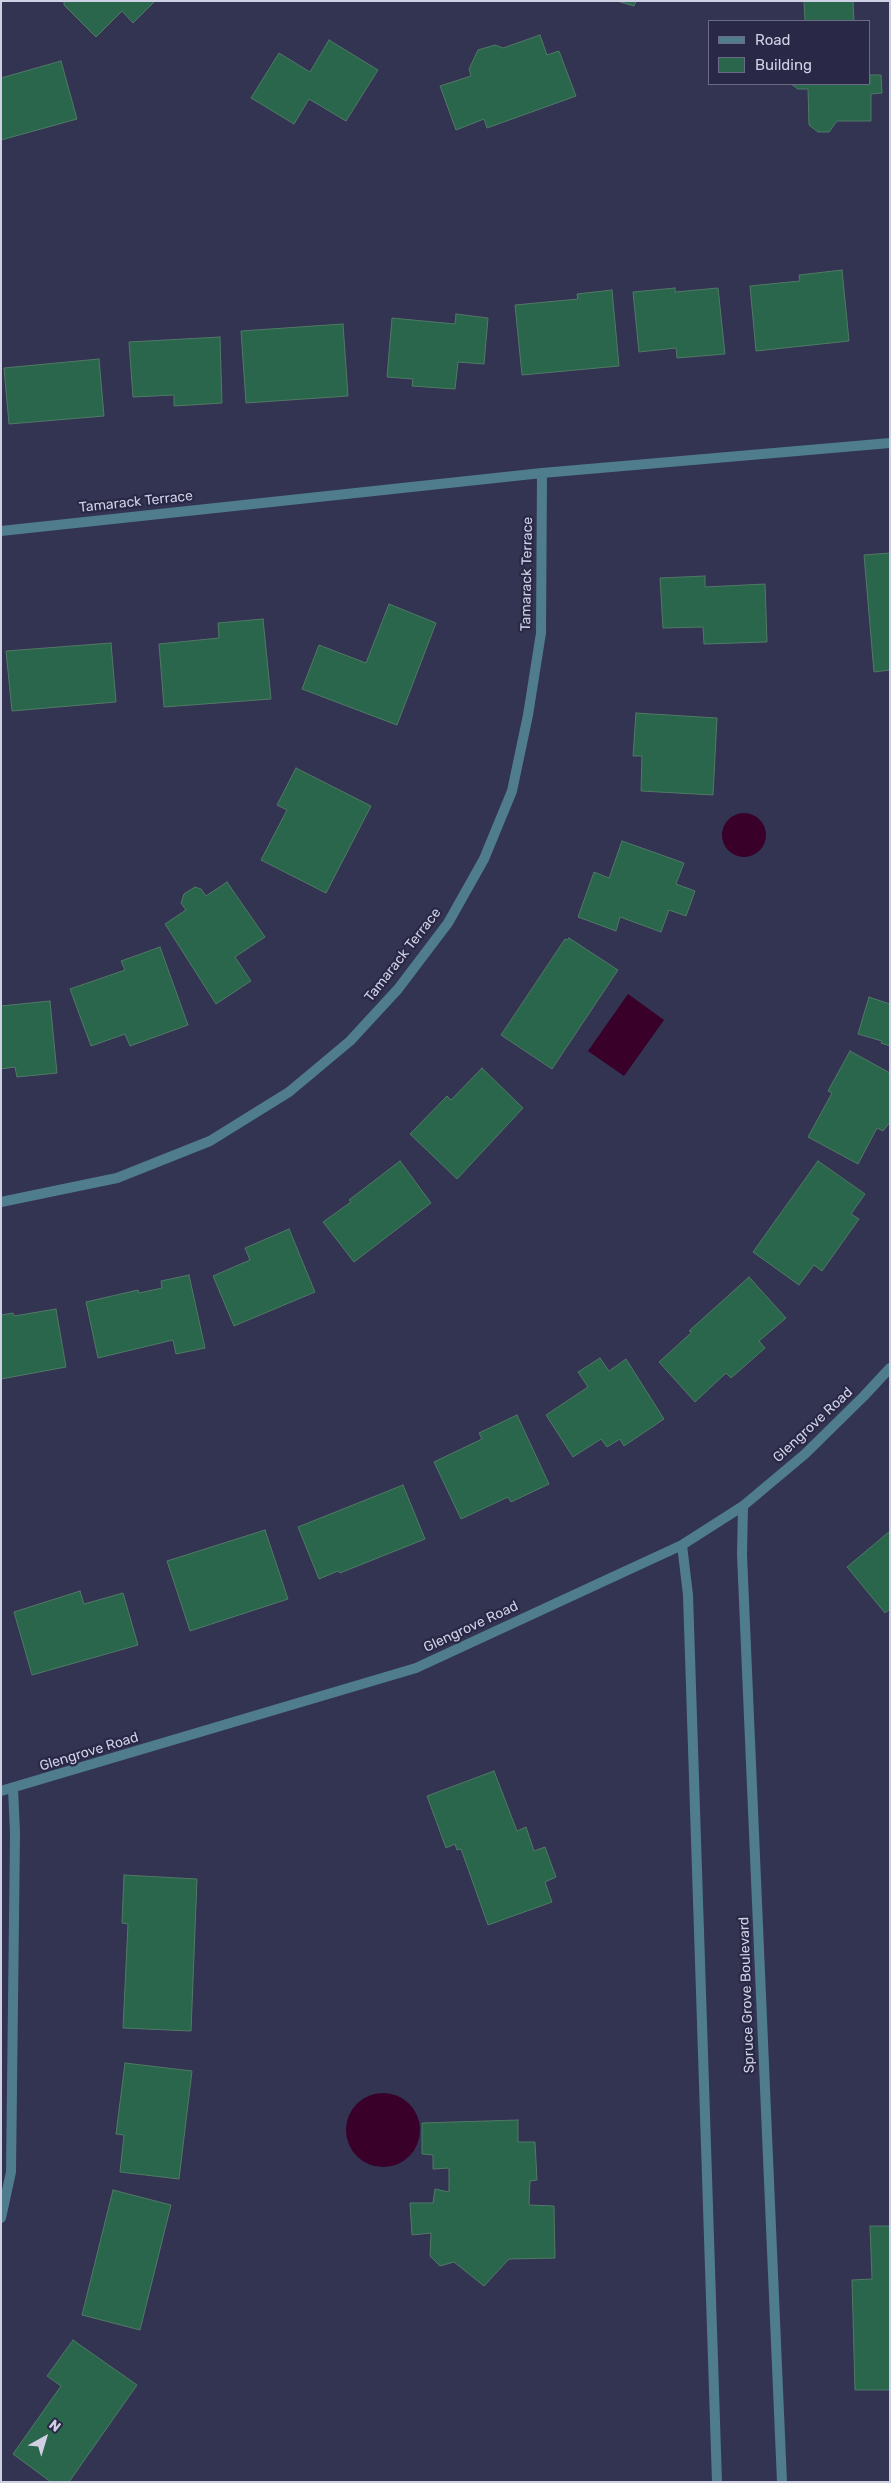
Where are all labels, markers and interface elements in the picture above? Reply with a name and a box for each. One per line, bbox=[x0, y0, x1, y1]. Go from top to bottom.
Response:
legend bbox=[708, 20, 871, 85]
text: Road bbox=[755, 31, 791, 49]
text: Building bbox=[755, 56, 812, 74]
street label: Tamarack Terrace bbox=[78, 488, 194, 516]
street label: Tamarack Terrace bbox=[518, 517, 536, 631]
street label: Tamarack Terrace bbox=[361, 905, 445, 1005]
street label: Glengrove Road bbox=[770, 1384, 856, 1466]
street label: Glengrove Road bbox=[421, 1598, 521, 1656]
street label: Glengrove Road bbox=[38, 1729, 140, 1775]
street label: Spruce Grove Boulevard bbox=[736, 1916, 758, 2074]
north arrow bbox=[20, 2413, 70, 2463]
text: N bbox=[45, 2416, 64, 2436]

